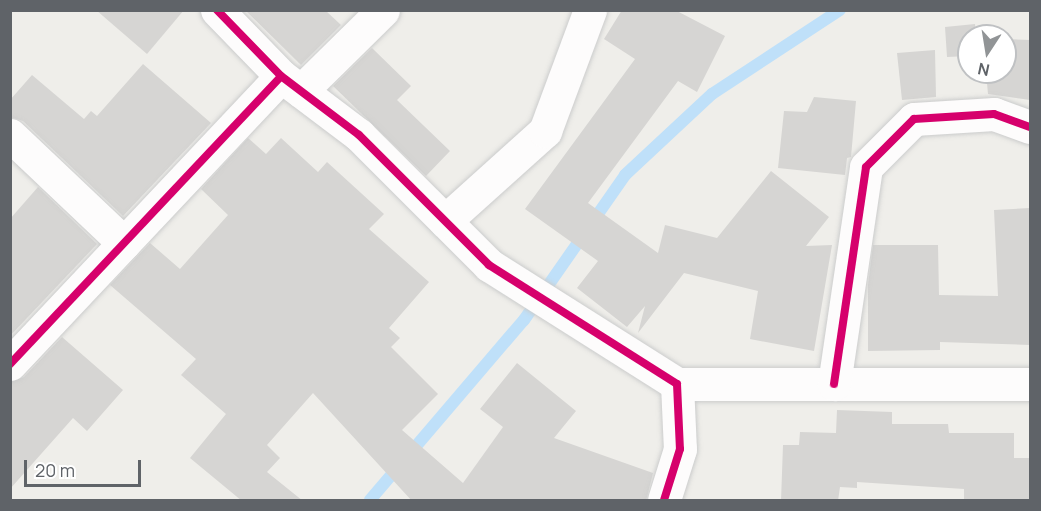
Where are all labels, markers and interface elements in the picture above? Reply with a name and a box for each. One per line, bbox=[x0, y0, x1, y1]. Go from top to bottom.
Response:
north arrow bbox=[957, 24, 1017, 84]
text: N bbox=[976, 58, 992, 82]
scale bar bbox=[27, 448, 144, 486]
text: 20 m bbox=[35, 458, 75, 482]

